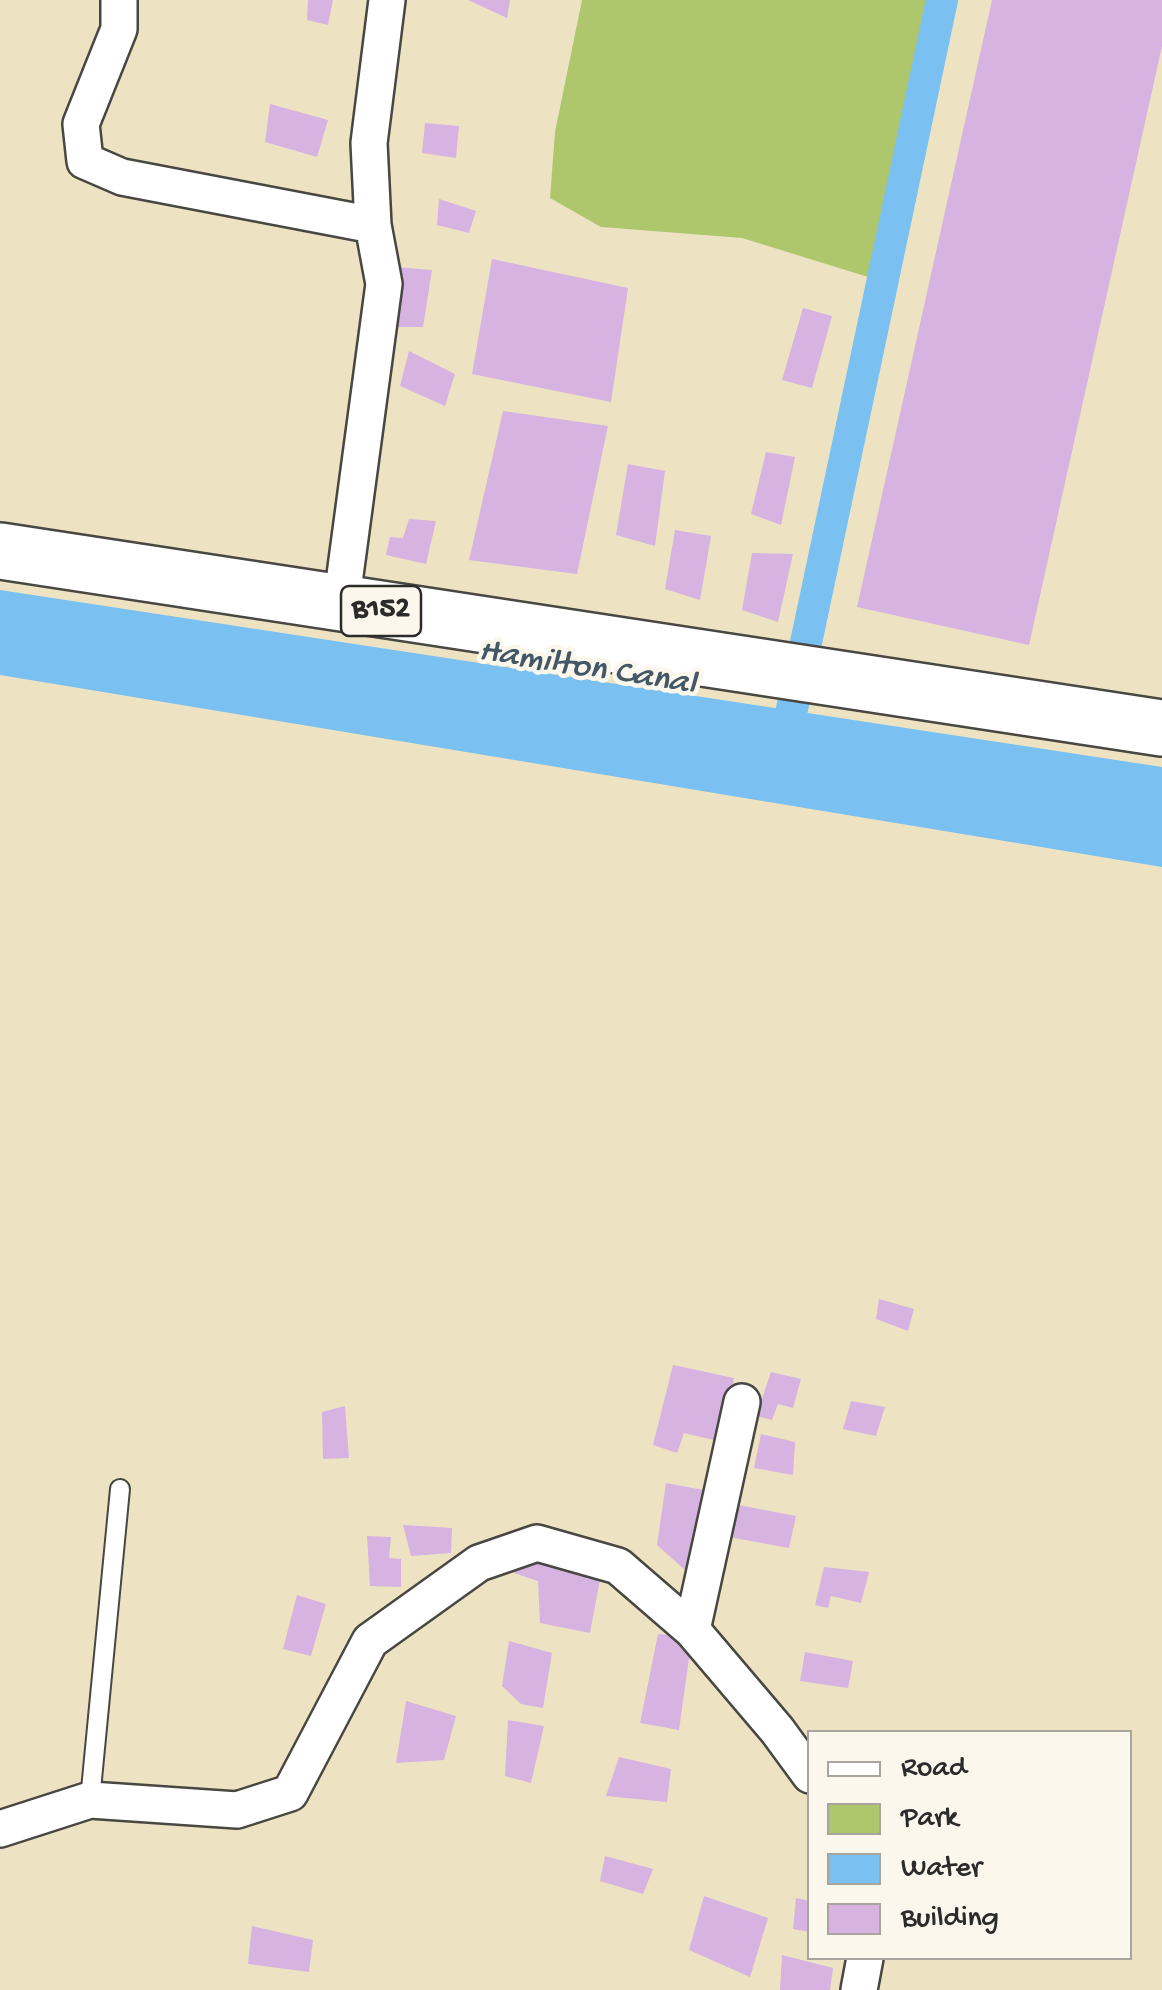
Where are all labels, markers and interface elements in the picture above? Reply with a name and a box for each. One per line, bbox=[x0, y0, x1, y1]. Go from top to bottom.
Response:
road number: B152 bbox=[341, 586, 421, 636]
water label: Hamilton Canal bbox=[476, 632, 698, 708]
legend bbox=[807, 1730, 1132, 1960]
text: Road bbox=[901, 1752, 967, 1787]
text: Park bbox=[901, 1802, 958, 1837]
text: Water bbox=[901, 1852, 982, 1887]
text: Building bbox=[901, 1902, 999, 1937]

